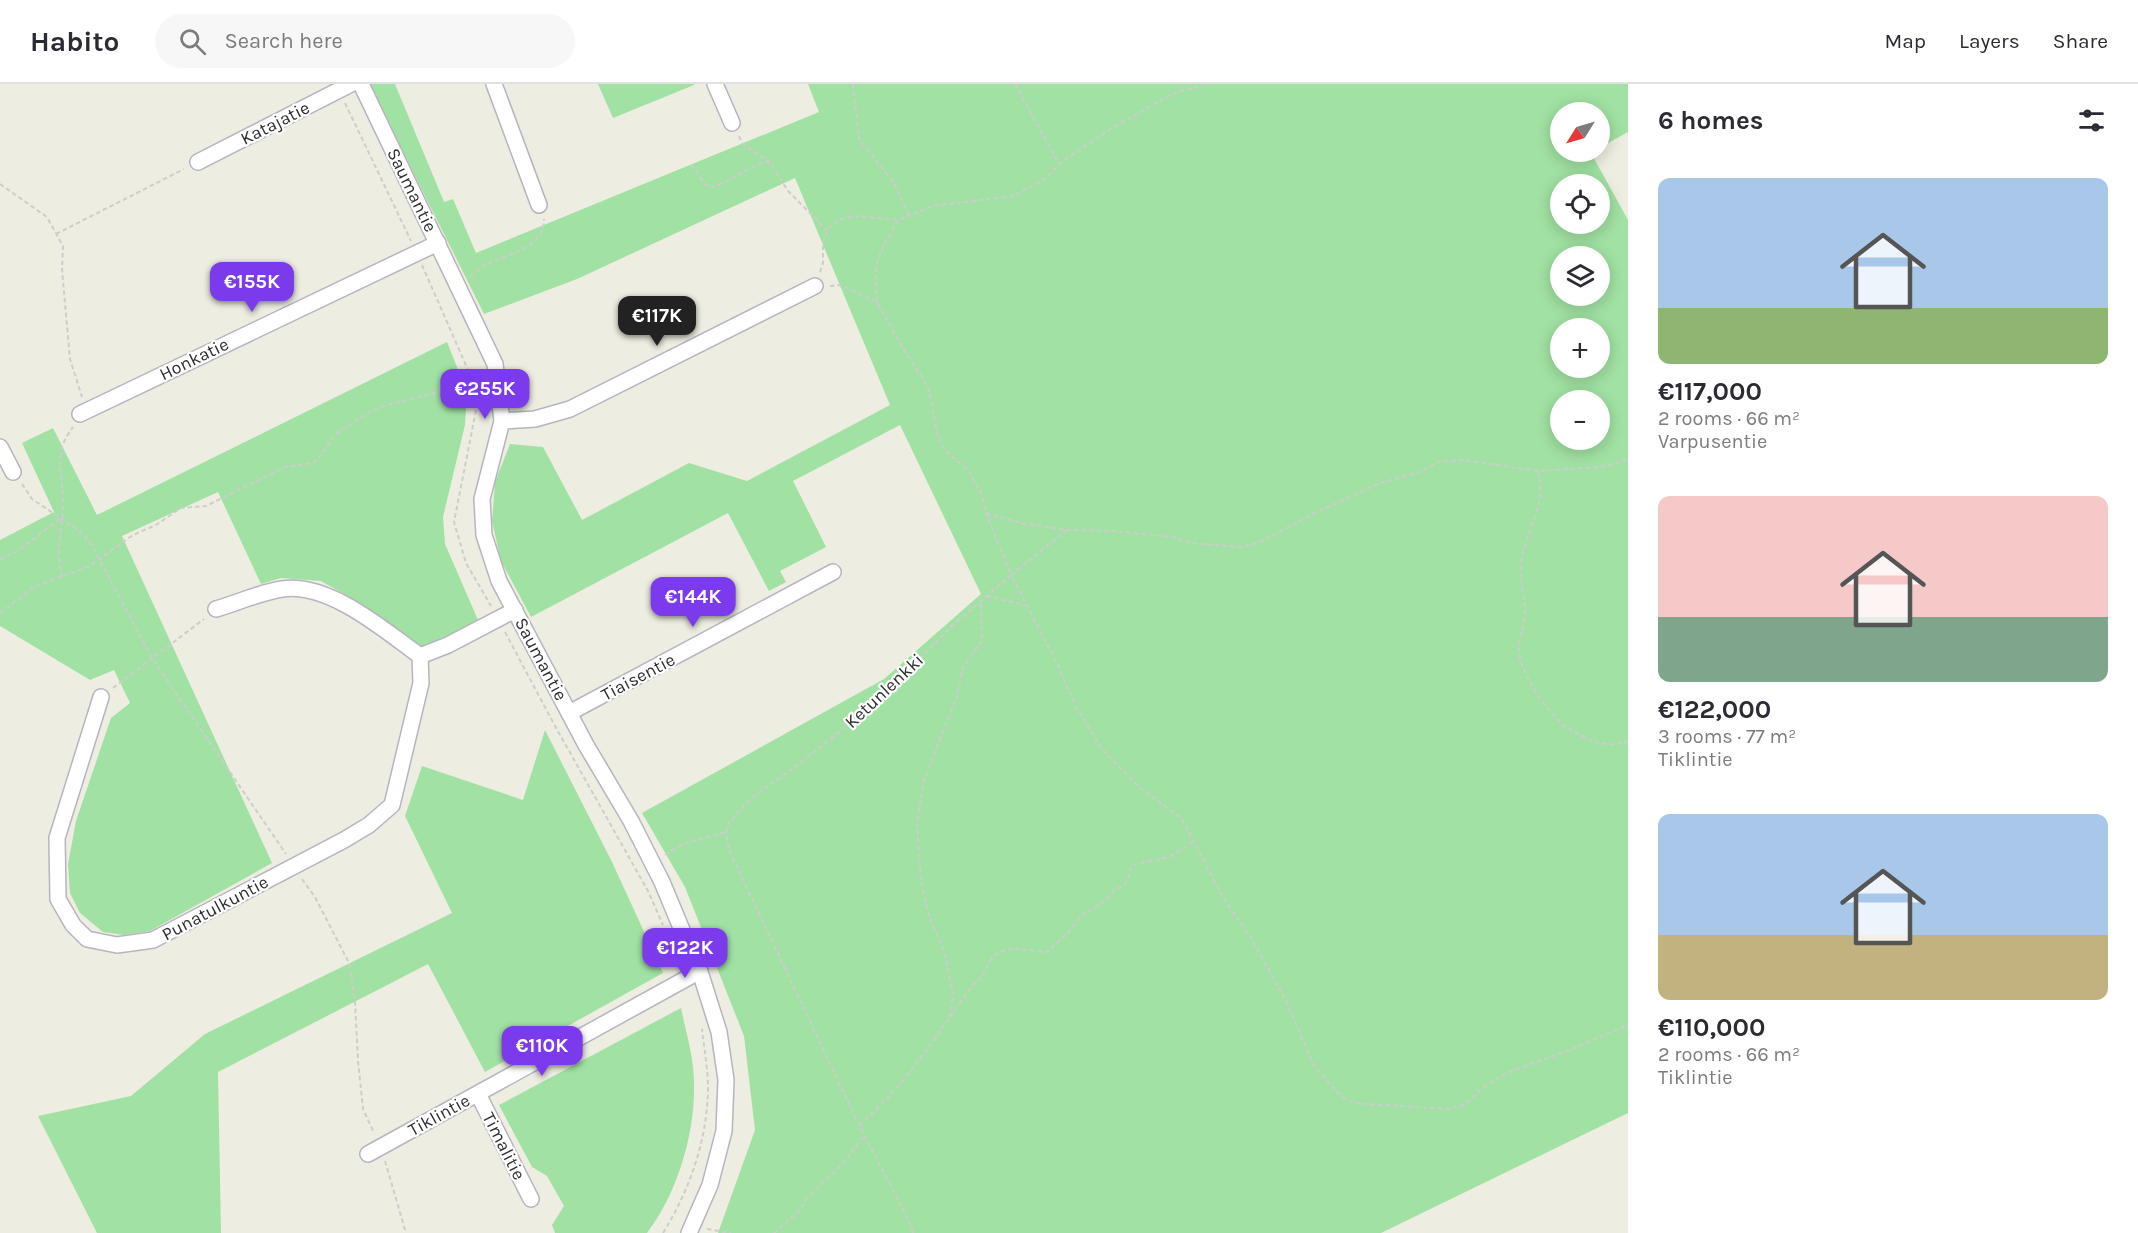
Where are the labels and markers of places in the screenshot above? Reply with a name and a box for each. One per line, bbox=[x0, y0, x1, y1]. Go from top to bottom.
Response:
pin: €155K bbox=[210, 262, 294, 313]
pin: €117K bbox=[615, 296, 699, 347]
pin: €255K bbox=[443, 369, 527, 420]
pin: €144K bbox=[651, 577, 735, 628]
pin: €122K bbox=[643, 928, 727, 979]
pin: €110K bbox=[500, 1026, 584, 1077]

